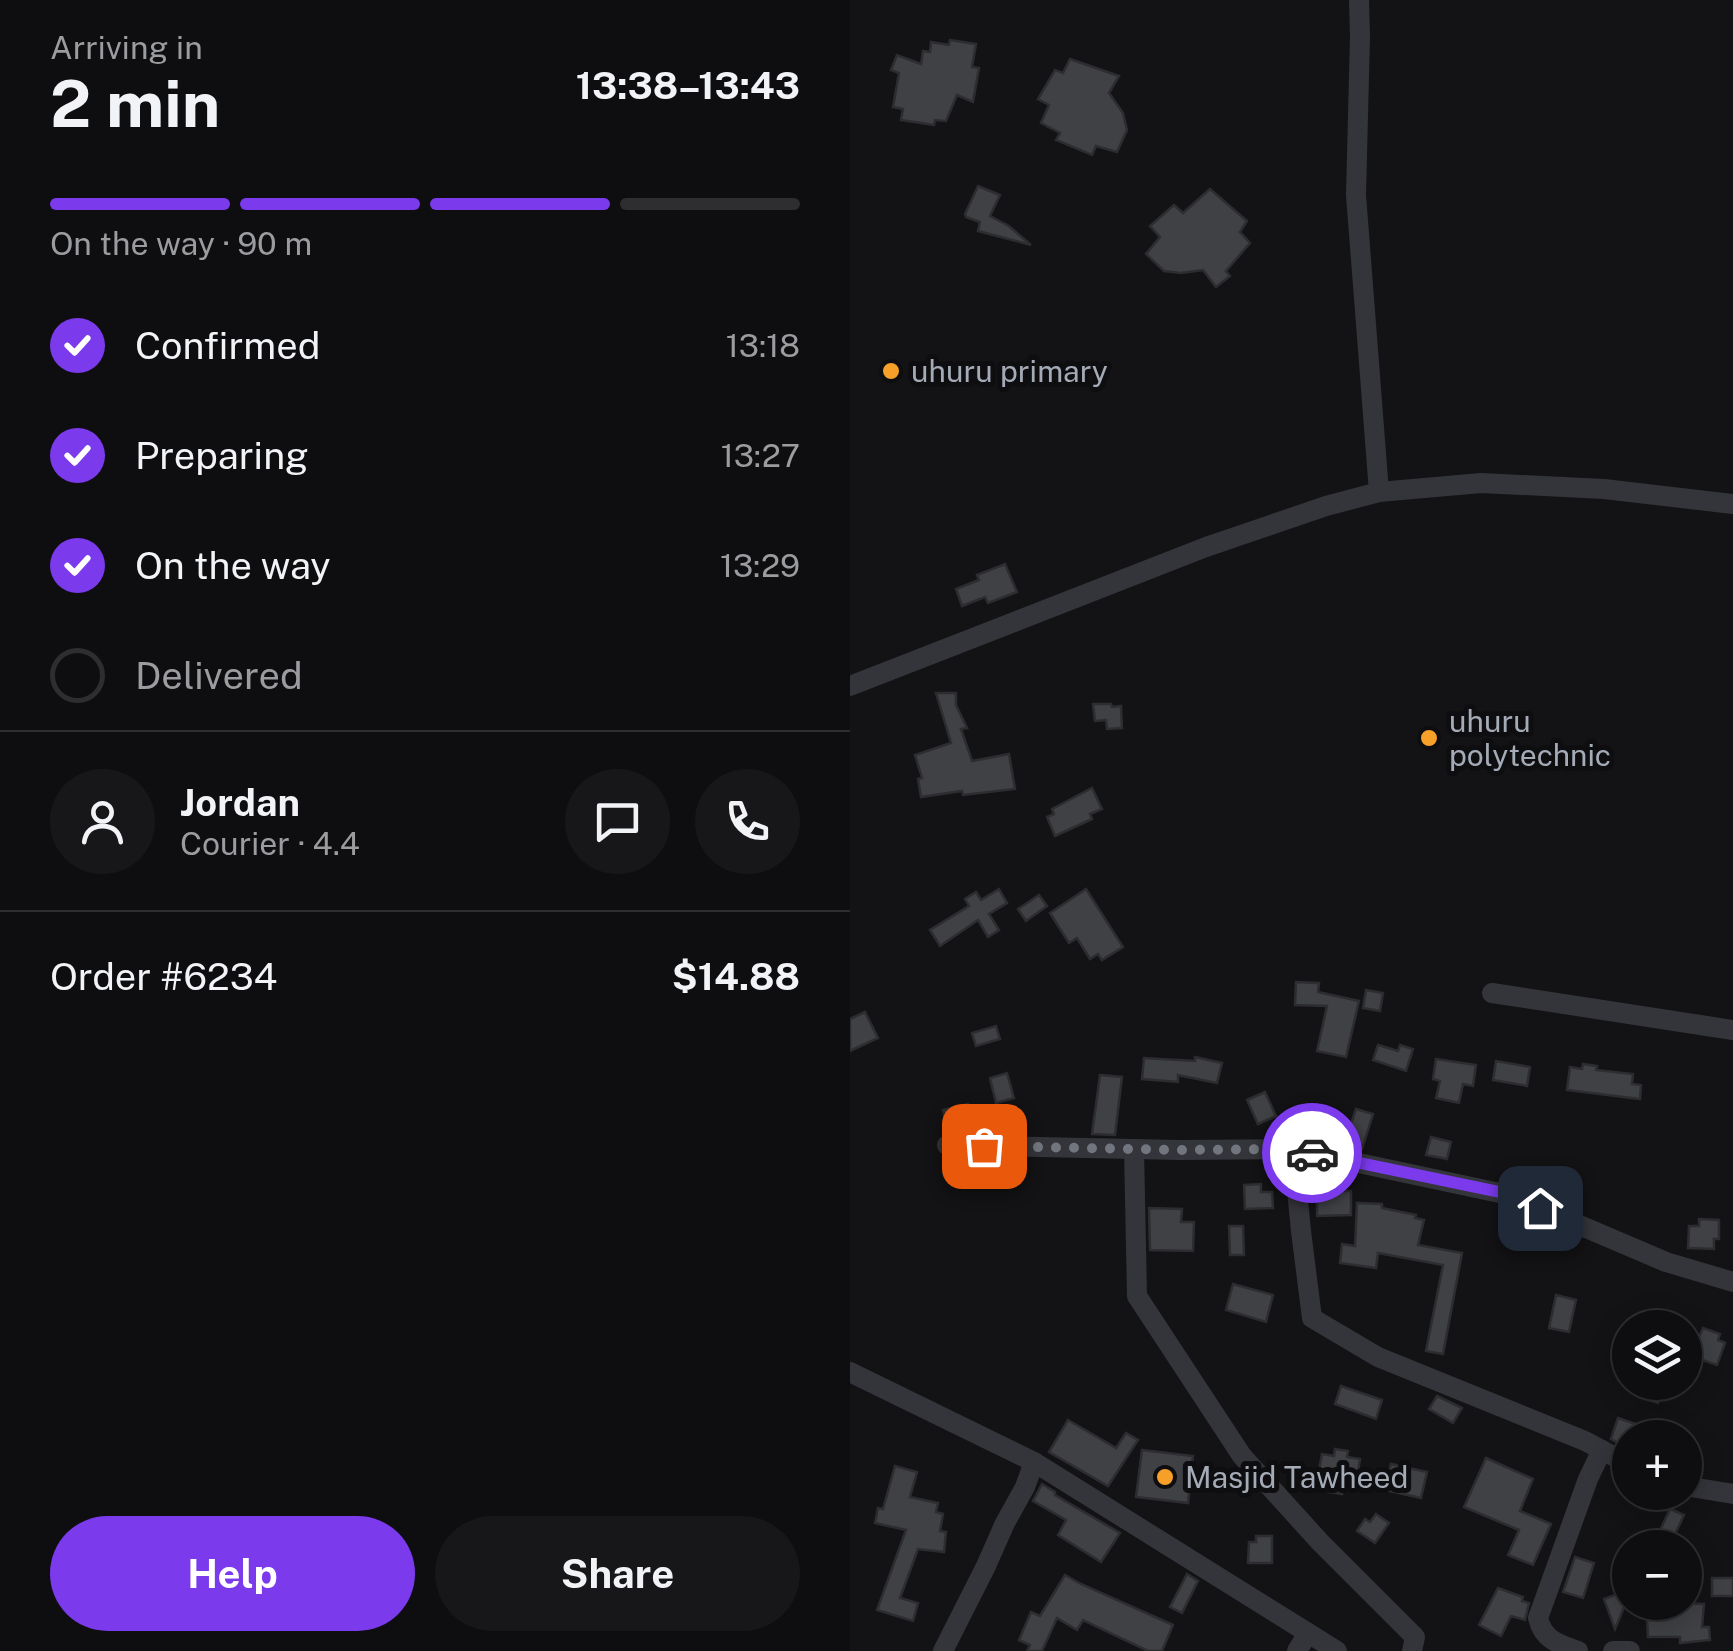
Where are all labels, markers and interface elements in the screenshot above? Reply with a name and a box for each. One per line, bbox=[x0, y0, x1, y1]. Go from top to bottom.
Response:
text: Arriving in bbox=[50, 29, 203, 66]
text: 13:38–13:43 bbox=[576, 63, 800, 108]
text: 2 min bbox=[50, 65, 220, 142]
text: On the way · 90 m bbox=[50, 225, 312, 262]
icon: check bbox=[50, 318, 105, 373]
text: Confirmed bbox=[135, 323, 320, 368]
text: 13:18 bbox=[726, 327, 800, 364]
place label: uhuru primary bbox=[911, 353, 1108, 389]
marker: uhuru primary bbox=[880, 360, 902, 382]
icon: check bbox=[50, 428, 105, 483]
text: Preparing bbox=[135, 433, 309, 478]
text: 13:27 bbox=[721, 437, 800, 474]
icon: check bbox=[50, 538, 105, 593]
text: On the way bbox=[135, 543, 331, 588]
text: 13:29 bbox=[720, 547, 800, 584]
text: Delivered bbox=[135, 653, 303, 698]
place label: uhuru polytechnic bbox=[1449, 703, 1611, 773]
marker: uhuru polytechnic bbox=[1418, 727, 1440, 749]
button: person bbox=[50, 769, 155, 874]
button: chat bbox=[565, 769, 670, 874]
button: phone bbox=[695, 769, 800, 874]
text: Jordan bbox=[180, 780, 300, 825]
text: Courier · 4.4 bbox=[180, 825, 360, 862]
text: Order #6234 bbox=[50, 954, 277, 999]
text: $14.88 bbox=[672, 954, 800, 999]
courier bbox=[1262, 1103, 1362, 1203]
pin bbox=[942, 1104, 1027, 1189]
icon: bag bbox=[957, 1119, 1012, 1174]
icon: car bbox=[1285, 1126, 1340, 1181]
pin bbox=[1498, 1166, 1583, 1251]
icon: home bbox=[1513, 1181, 1568, 1236]
map controls bbox=[1612, 1310, 1702, 1620]
button: layers bbox=[1612, 1310, 1702, 1400]
button: + bbox=[1612, 1420, 1702, 1510]
place label: Masjid Tawheed bbox=[1185, 1459, 1408, 1495]
marker: Masjid Tawheed bbox=[1154, 1466, 1176, 1488]
button: Help bbox=[50, 1516, 415, 1631]
button: Share bbox=[435, 1516, 800, 1631]
button: − bbox=[1612, 1530, 1702, 1620]

